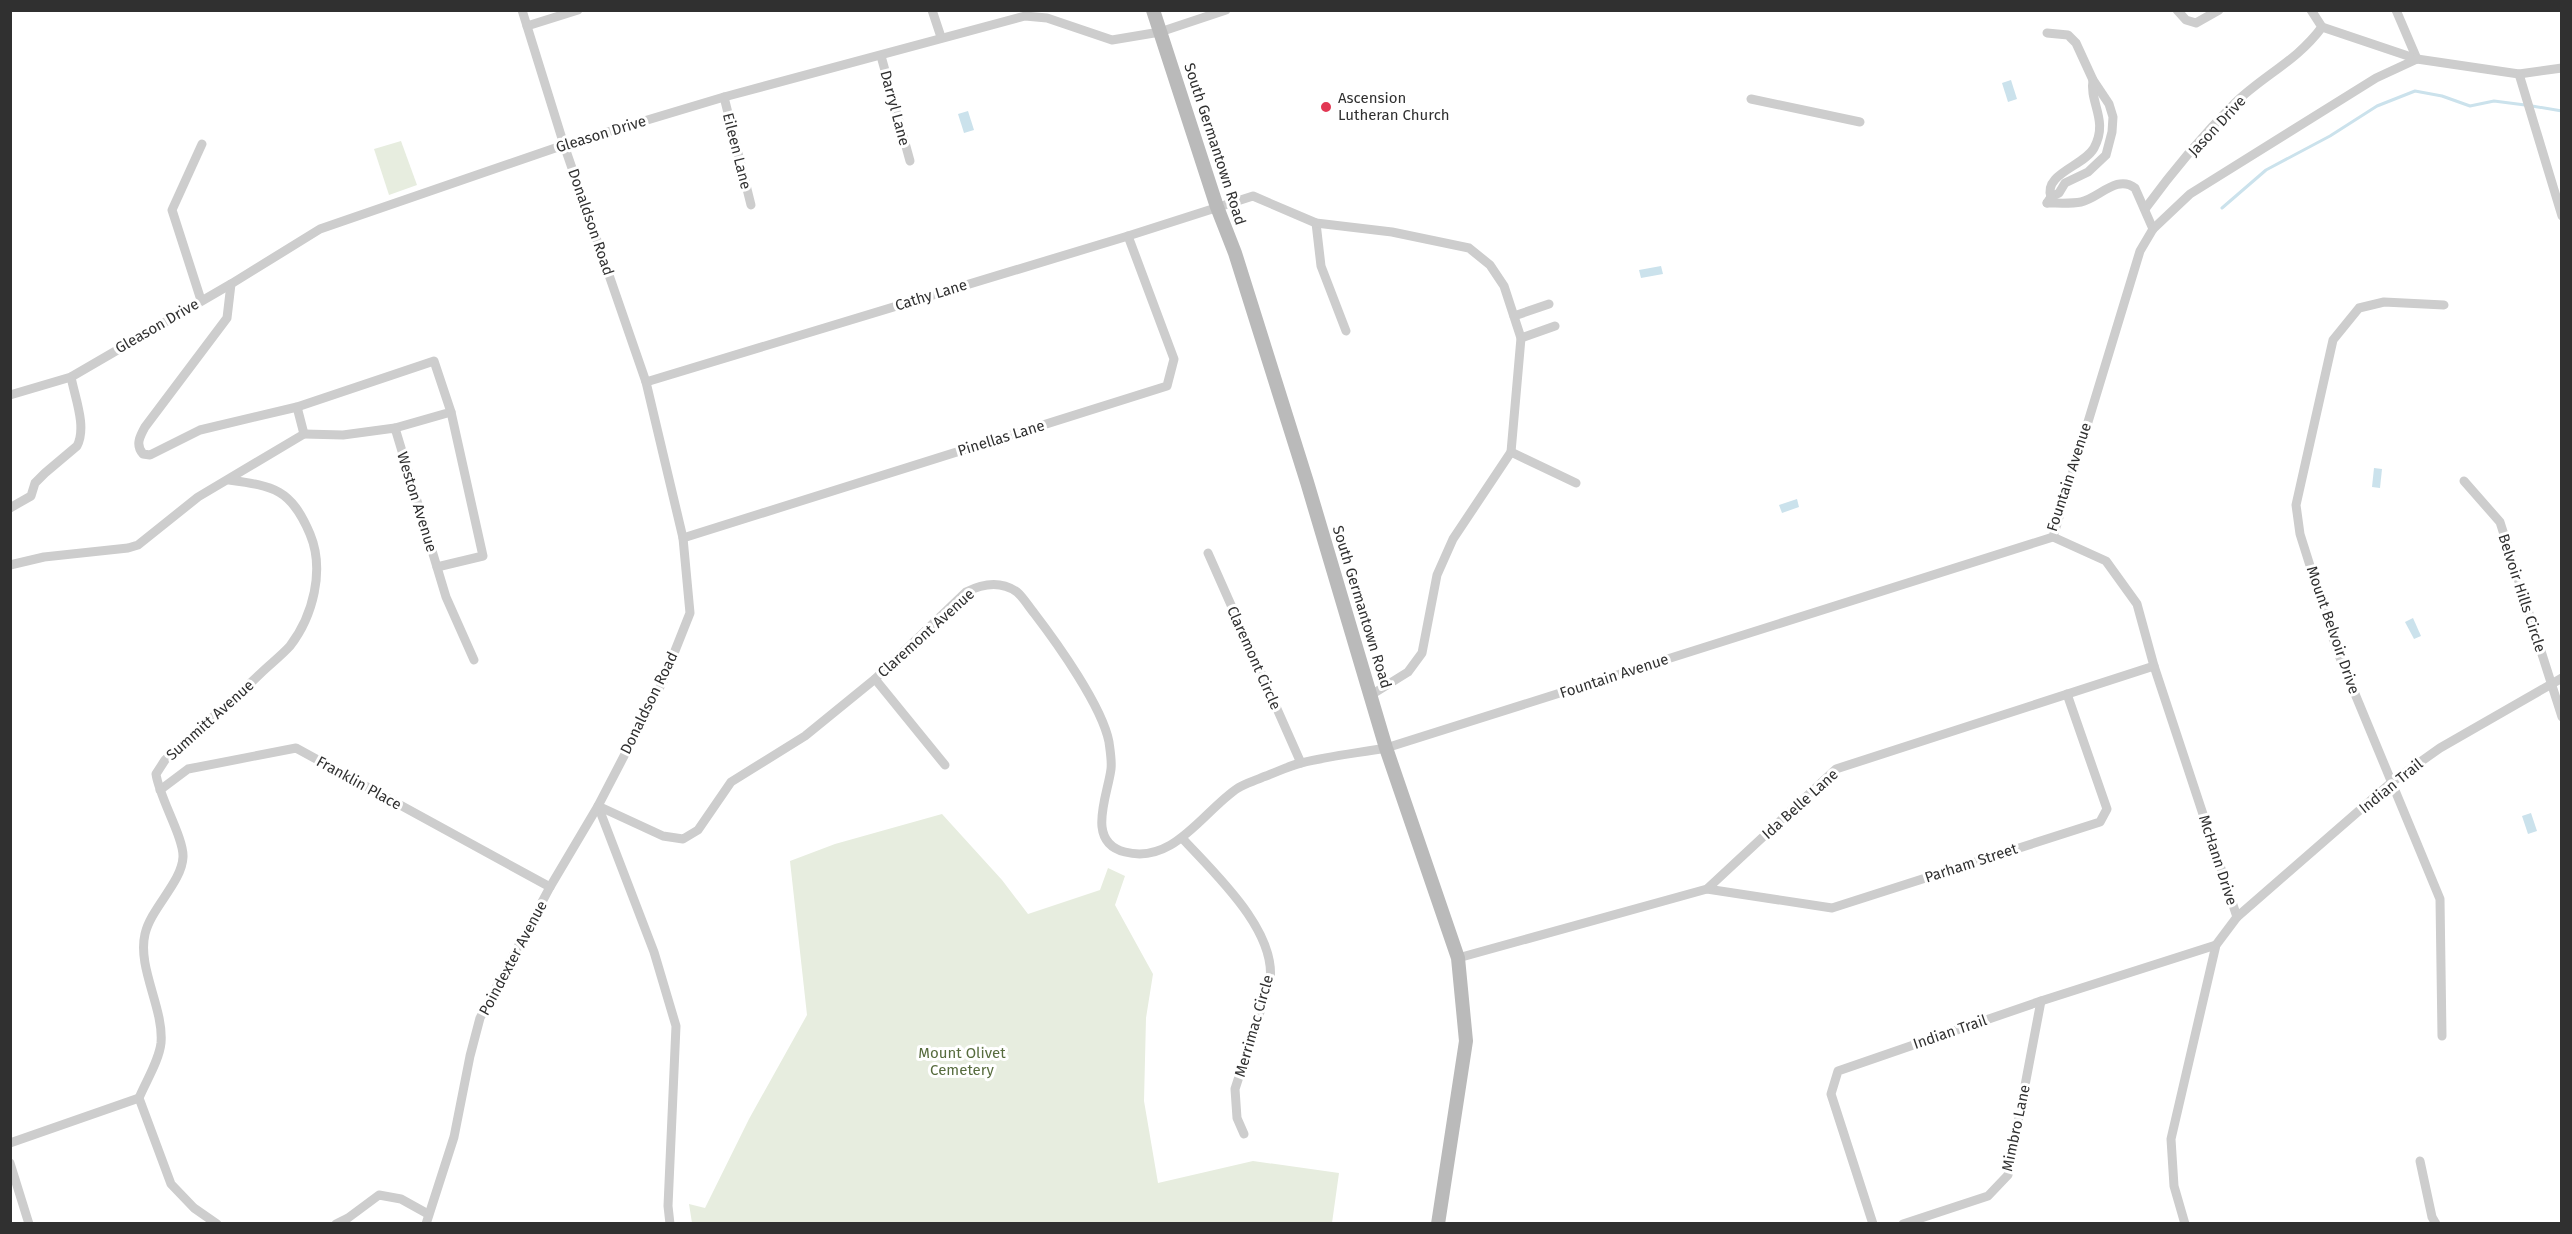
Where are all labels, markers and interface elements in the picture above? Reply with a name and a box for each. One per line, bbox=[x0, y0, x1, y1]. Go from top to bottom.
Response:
street label: South Germantown Road bbox=[1180, 61, 1250, 227]
street label: Darryl Lane bbox=[876, 68, 914, 148]
place label: Ascension Lutheran Church bbox=[1338, 89, 1450, 124]
street label: Jason Drive bbox=[2184, 92, 2250, 160]
marker: Ascension Lutheran Church bbox=[1319, 100, 1333, 114]
street label: Eileen Lane bbox=[719, 111, 755, 191]
street label: Gleason Drive bbox=[554, 112, 648, 156]
street label: Donaldson Road bbox=[564, 166, 618, 278]
street label: Cathy Lane bbox=[893, 276, 969, 314]
street label: Gleason Drive bbox=[112, 295, 202, 357]
street label: Pinellas Lane bbox=[955, 416, 1047, 460]
street label: Fountain Avenue bbox=[2043, 420, 2095, 534]
street label: Weston Avenue bbox=[393, 450, 441, 554]
street label: South Germantown Road bbox=[1329, 523, 1395, 691]
street label: Belvoir Hills Circle bbox=[2494, 532, 2550, 654]
street label: Mount Belvoir Drive bbox=[2303, 564, 2363, 696]
street label: Claremont Avenue bbox=[874, 585, 978, 681]
street label: Claremont Circle bbox=[1223, 603, 1285, 713]
street label: Donaldson Road bbox=[616, 649, 682, 757]
street label: Fountain Avenue bbox=[1557, 650, 1671, 702]
street label: Summitt Avenue bbox=[163, 676, 257, 764]
street label: Franklin Place bbox=[313, 752, 405, 814]
street label: Indian Trail bbox=[2356, 754, 2427, 817]
street label: Ida Belle Lane bbox=[1758, 765, 1842, 843]
street label: McHann Drive bbox=[2195, 813, 2241, 907]
street label: Parham Street bbox=[1922, 839, 2020, 886]
street label: Poindexter Avenue bbox=[475, 898, 551, 1018]
street label: Merrimac Circle bbox=[1231, 973, 1277, 1079]
street label: Indian Trail bbox=[1911, 1011, 1990, 1053]
park label: Mount Olivet Cemetery bbox=[918, 1044, 1006, 1079]
street label: Mimbro Lane bbox=[1998, 1083, 2034, 1173]

